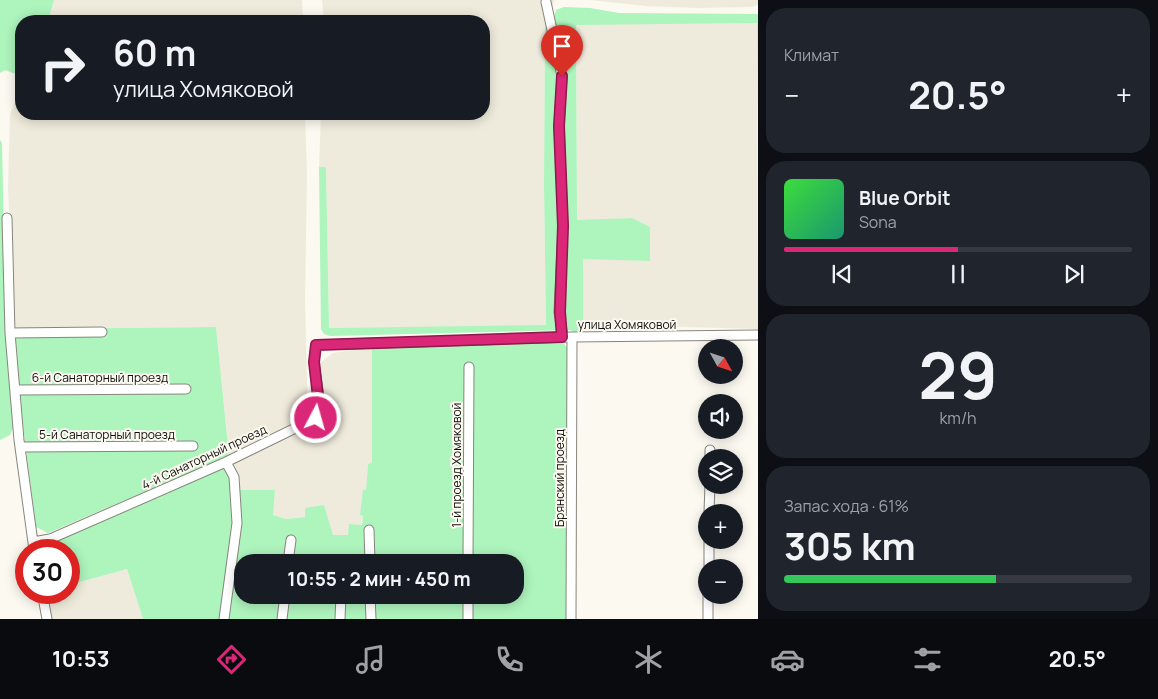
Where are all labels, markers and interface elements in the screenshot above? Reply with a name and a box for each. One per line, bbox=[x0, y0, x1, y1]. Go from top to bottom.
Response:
pin bbox=[541, 25, 583, 76]
text: 60 m bbox=[113, 29, 196, 77]
icon: arrive bbox=[548, 32, 576, 60]
icon: right bbox=[30, 35, 95, 100]
text: Климат bbox=[784, 44, 839, 66]
text: 20.5° bbox=[908, 68, 1007, 120]
text: улица Хомяковой bbox=[113, 74, 294, 104]
text: − bbox=[784, 76, 799, 114]
text: + bbox=[1116, 76, 1132, 114]
text: Blue Orbit bbox=[859, 185, 951, 211]
text: Sona bbox=[859, 211, 897, 233]
icon: previous bbox=[828, 260, 856, 288]
icon: pause bbox=[944, 260, 972, 288]
icon: next bbox=[1060, 260, 1088, 288]
street label: улица Хомяковой bbox=[578, 316, 676, 333]
text: 29 bbox=[918, 330, 998, 419]
north arrow bbox=[698, 339, 742, 384]
map controls bbox=[698, 339, 743, 604]
street label: 6-й Санаторный проезд bbox=[32, 369, 168, 386]
position arrow bbox=[289, 391, 341, 443]
button: sound bbox=[698, 394, 743, 439]
street label: 1-й проезд Хомяковой bbox=[448, 403, 465, 527]
text: km/h bbox=[939, 407, 977, 429]
street label: 4-й Санаторный проезд bbox=[139, 421, 269, 493]
street label: 5-й Санаторный проезд bbox=[39, 426, 175, 443]
street label: Брянский проезд bbox=[551, 429, 568, 527]
button: layers bbox=[698, 449, 743, 494]
text: Запас хода · 61% bbox=[784, 495, 909, 517]
button: + bbox=[698, 504, 743, 549]
text: 305 km bbox=[784, 519, 916, 571]
speed limit sign: 30 bbox=[15, 539, 80, 604]
button: − bbox=[698, 559, 743, 604]
text: 10:55 · 2 мин · 450 m bbox=[287, 566, 471, 592]
icon: directions bbox=[214, 642, 249, 677]
icon: music bbox=[353, 642, 388, 677]
icon: phone bbox=[492, 642, 527, 677]
icon: climate bbox=[631, 642, 666, 677]
icon: car bbox=[770, 642, 805, 677]
icon: filters bbox=[910, 642, 945, 677]
text: 10:53 bbox=[52, 644, 109, 674]
text: 20.5° bbox=[1049, 644, 1106, 674]

